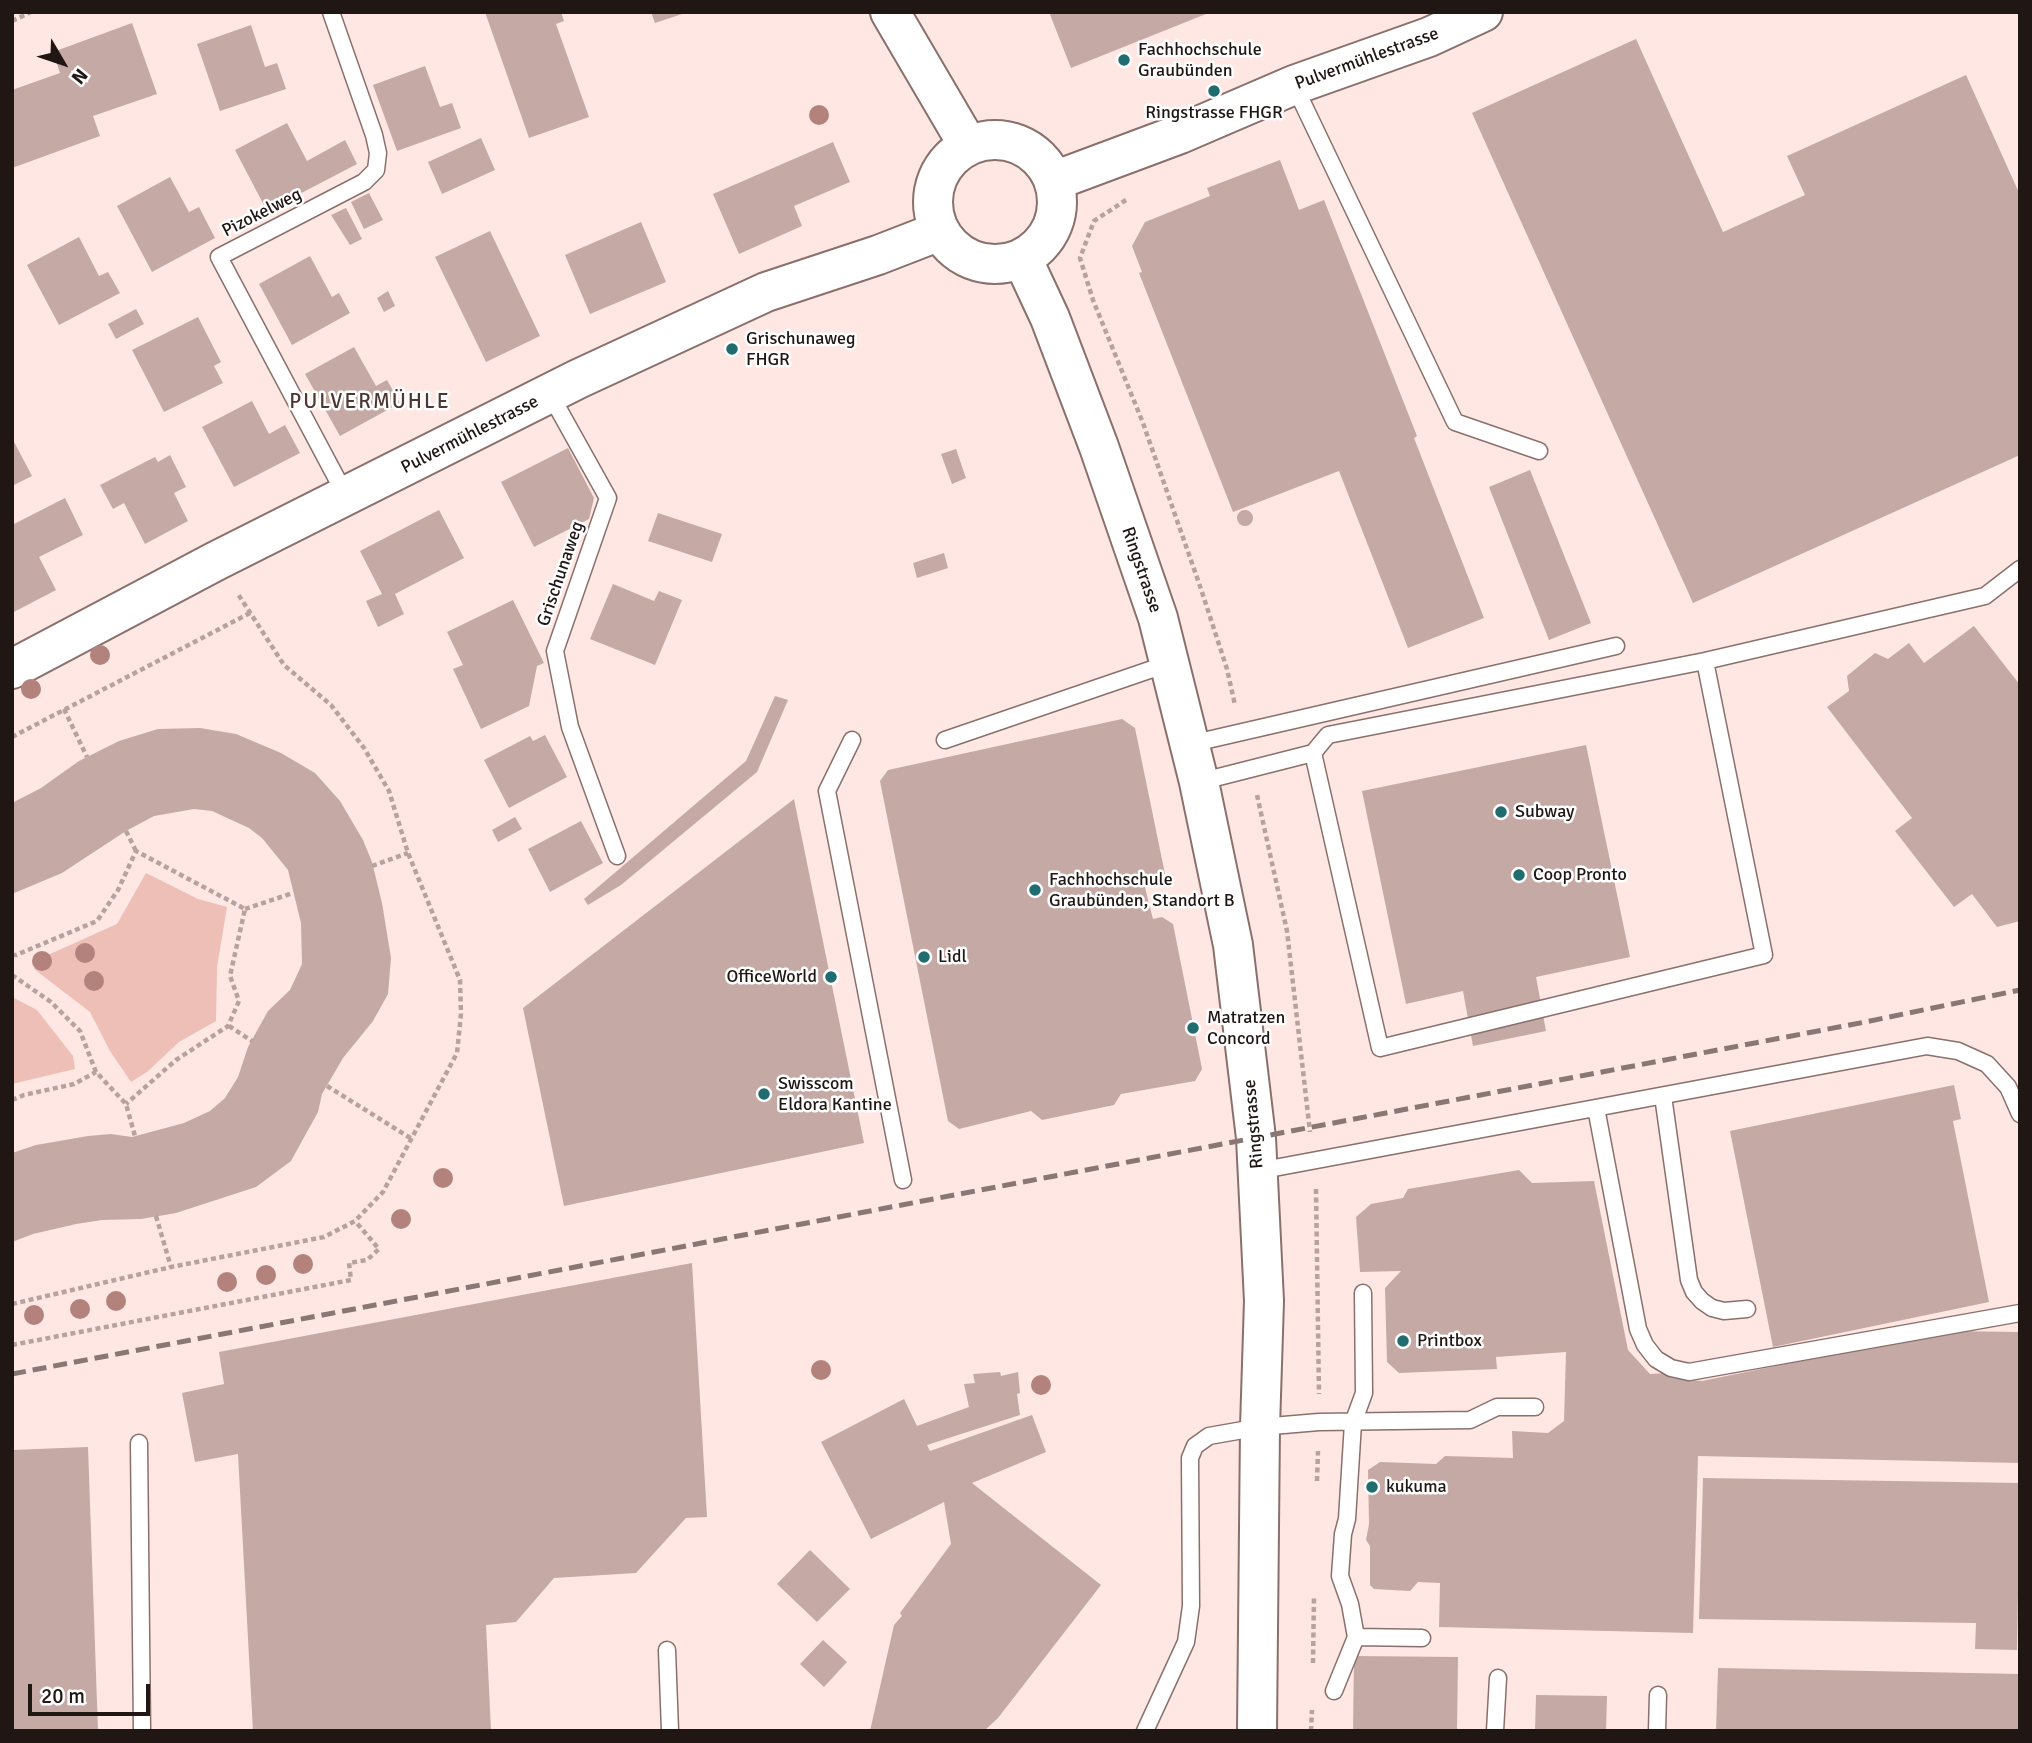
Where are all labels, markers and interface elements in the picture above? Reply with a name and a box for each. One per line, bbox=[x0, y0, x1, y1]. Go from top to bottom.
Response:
street label: Pulvermühlestrasse bbox=[1292, 23, 1442, 95]
north arrow bbox=[28, 28, 98, 98]
place label: Fachhochschule Graubünden bbox=[1138, 39, 1262, 82]
marker: Fachhochschule Graubünden bbox=[1116, 52, 1132, 68]
text: N bbox=[66, 64, 93, 89]
marker: Ringstrasse FHGR bbox=[1206, 83, 1222, 99]
place label: Ringstrasse FHGR bbox=[1145, 102, 1283, 124]
street label: Pizokelweg bbox=[219, 184, 305, 242]
place label: Grischunaweg FHGR bbox=[746, 328, 855, 370]
marker: Grischunaweg FHGR bbox=[724, 341, 740, 357]
district label: PULVERMÜHLE bbox=[291, 389, 449, 415]
street label: Pulvermühlestrasse bbox=[398, 391, 542, 479]
street label: Grischunaweg bbox=[533, 519, 589, 629]
street label: Ringstrasse bbox=[1116, 524, 1166, 616]
place label: Subway bbox=[1515, 801, 1574, 823]
marker: Subway bbox=[1493, 804, 1509, 820]
place label: Coop Pronto bbox=[1533, 864, 1627, 886]
marker: Coop Pronto bbox=[1511, 867, 1527, 883]
place label: Fachhochschule Graubünden, Standort B bbox=[1049, 869, 1235, 912]
marker: Fachhochschule Graubünden, Standort B bbox=[1027, 882, 1043, 898]
place label: Lidl bbox=[938, 946, 967, 968]
marker: Lidl bbox=[916, 949, 932, 965]
place label: OfficeWorld bbox=[726, 966, 817, 988]
marker: OfficeWorld bbox=[823, 969, 839, 985]
place label: Matratzen Concord bbox=[1207, 1007, 1285, 1050]
marker: Matratzen Concord bbox=[1185, 1020, 1201, 1036]
place label: Swisscom Eldora Kantine bbox=[778, 1073, 892, 1116]
street label: Ringstrasse bbox=[1239, 1078, 1269, 1170]
marker: Swisscom Eldora Kantine bbox=[756, 1086, 772, 1102]
place label: Printbox bbox=[1417, 1330, 1482, 1352]
marker: Printbox bbox=[1395, 1333, 1411, 1349]
place label: kukuma bbox=[1386, 1476, 1447, 1498]
marker: kukuma bbox=[1364, 1479, 1380, 1495]
scale bar bbox=[32, 1670, 154, 1714]
text: 20 m bbox=[41, 1683, 85, 1709]

